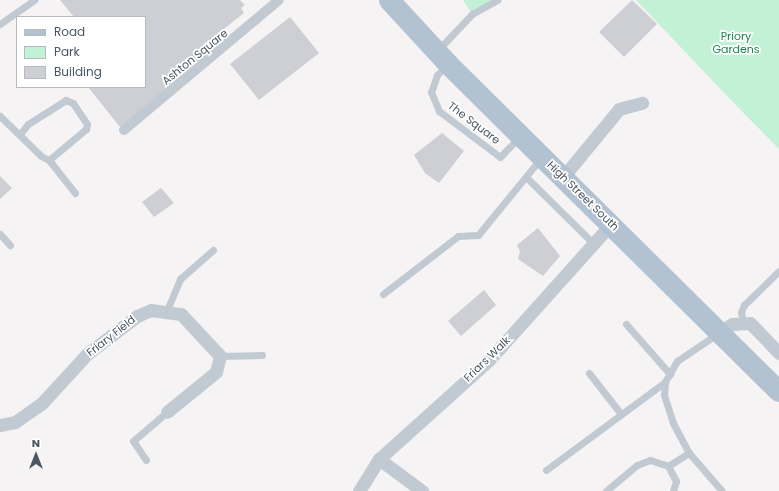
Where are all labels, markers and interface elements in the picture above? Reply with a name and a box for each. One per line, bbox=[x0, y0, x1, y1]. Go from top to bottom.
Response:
legend bbox=[16, 16, 146, 88]
text: Road bbox=[54, 23, 85, 40]
street label: Ashton Square bbox=[160, 27, 230, 87]
park label: Priory Gardens bbox=[712, 30, 760, 56]
text: Park bbox=[54, 43, 80, 60]
text: Building bbox=[54, 63, 102, 80]
street label: The Square bbox=[445, 99, 503, 147]
street label: High Street South bbox=[544, 158, 622, 234]
street label: Friary Field bbox=[84, 313, 138, 359]
street label: Friars Walk bbox=[461, 334, 513, 384]
north arrow bbox=[16, 435, 56, 475]
text: N bbox=[32, 435, 40, 451]

